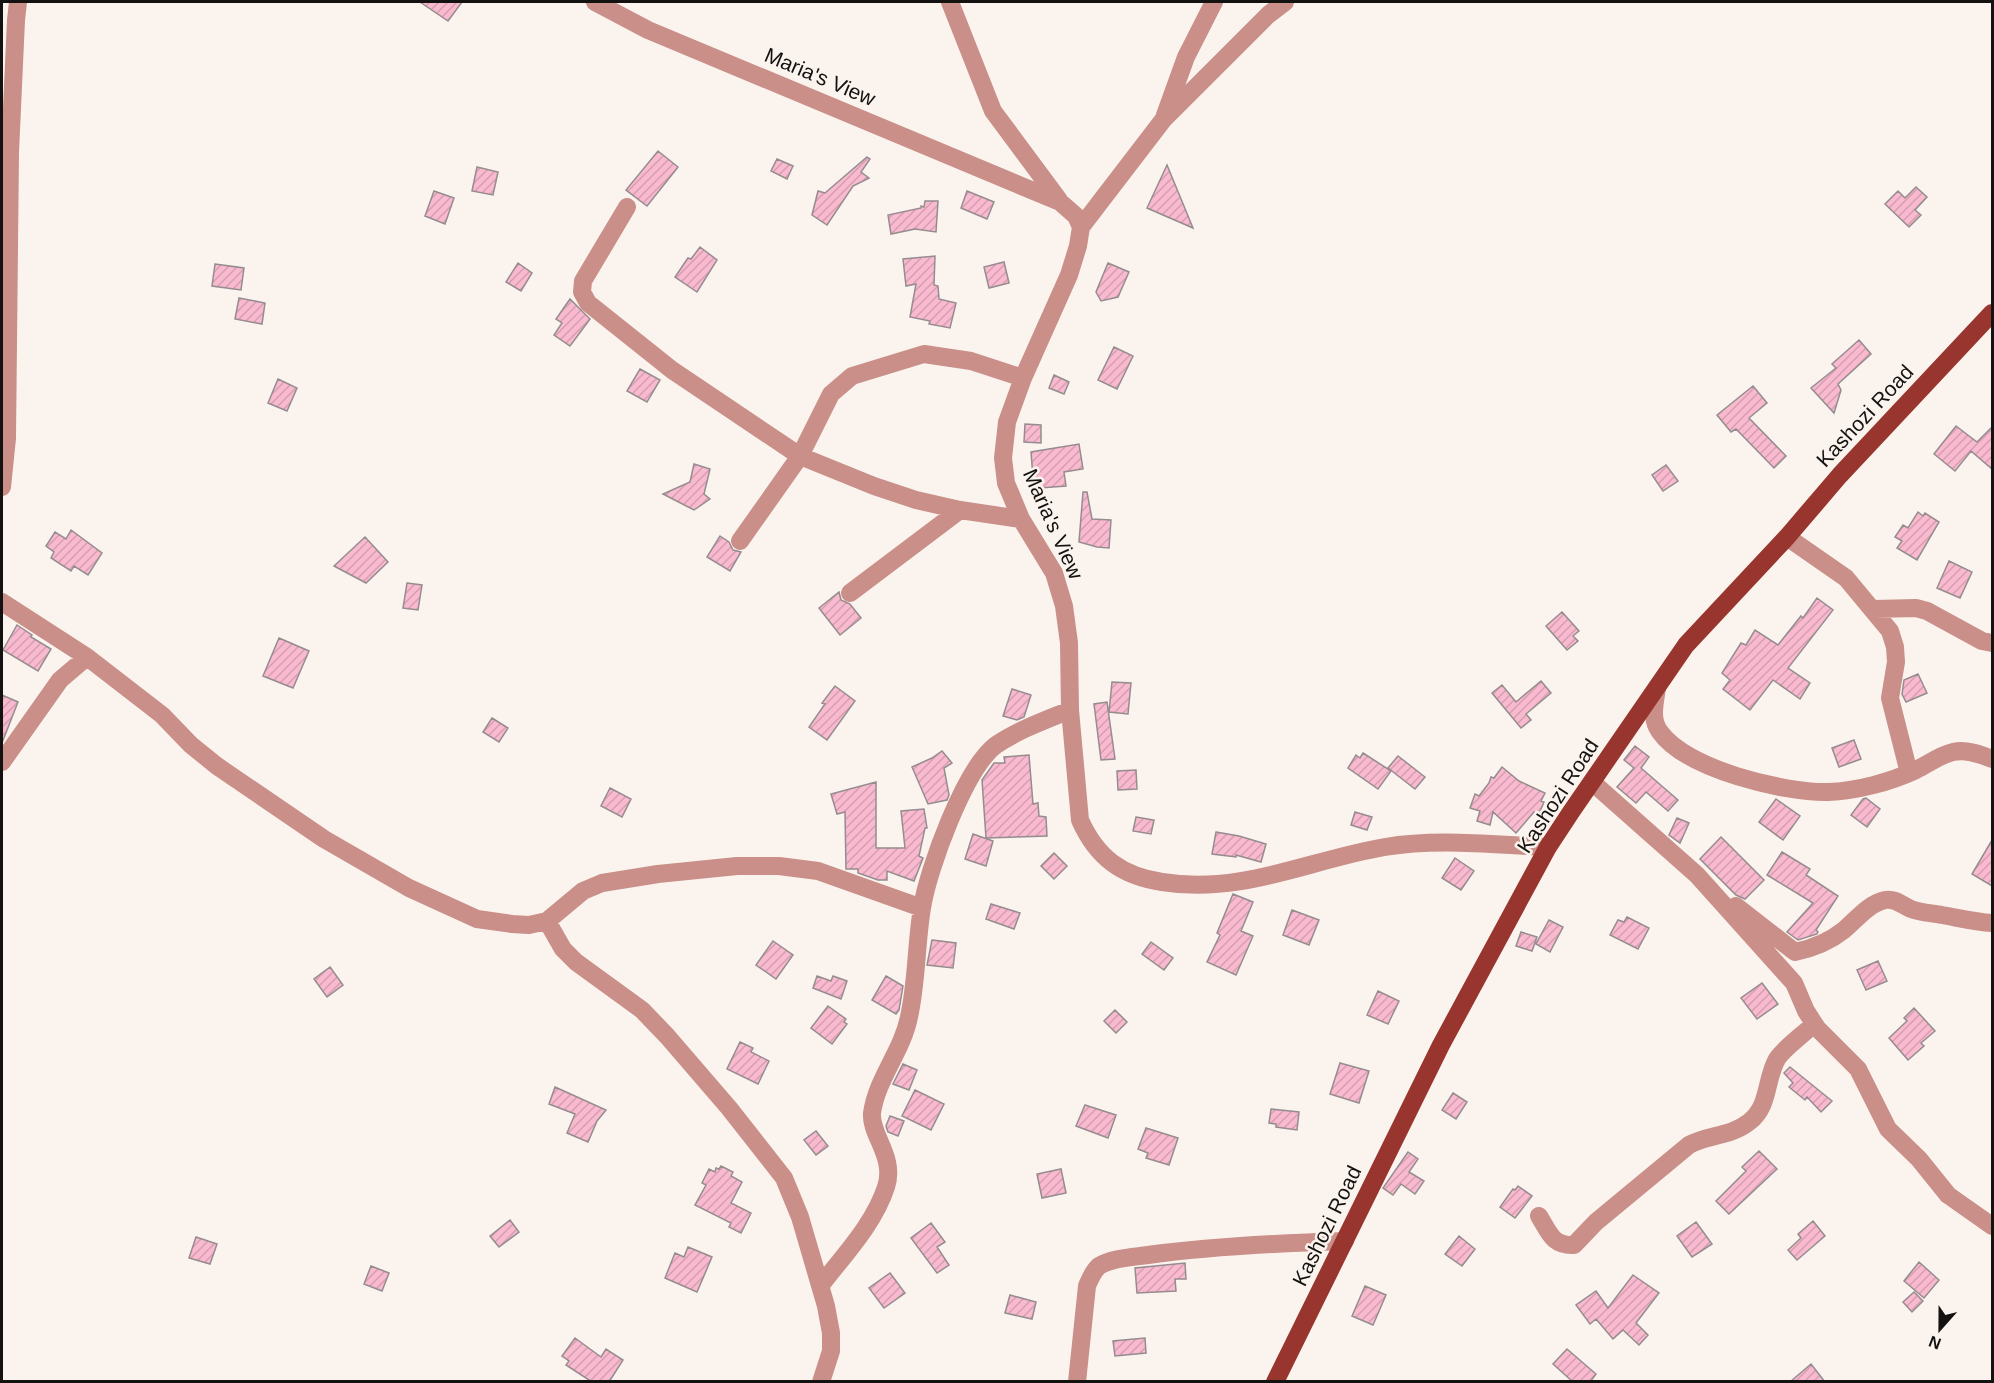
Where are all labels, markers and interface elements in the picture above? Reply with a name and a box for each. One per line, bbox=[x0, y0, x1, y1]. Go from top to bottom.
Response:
street label: Maria's View bbox=[761, 43, 880, 111]
street label: Kashozi Road bbox=[1812, 360, 1918, 471]
street label: Maria's View bbox=[1019, 465, 1088, 583]
street label: Kashozi Road bbox=[1512, 735, 1603, 857]
street label: Kashozi Road bbox=[1288, 1162, 1366, 1290]
north arrow bbox=[1910, 1299, 1970, 1359]
text: N bbox=[1926, 1333, 1943, 1353]

